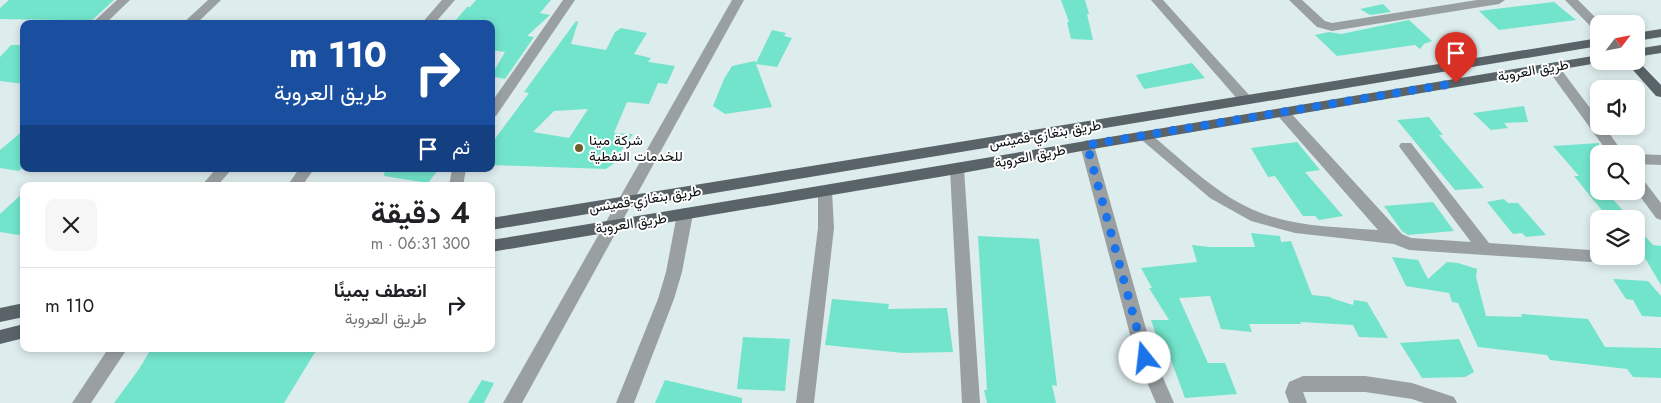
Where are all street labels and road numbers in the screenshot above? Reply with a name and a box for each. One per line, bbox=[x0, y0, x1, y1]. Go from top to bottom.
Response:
street label: طريق العروبة bbox=[1496, 54, 1570, 86]
street label: طريق بنغازي-قمينس bbox=[987, 114, 1103, 156]
street label: طريق العروبة bbox=[993, 139, 1067, 173]
street label: طريق بنغازي-قمينس bbox=[587, 180, 703, 220]
street label: طريق العروبة bbox=[594, 207, 668, 239]

